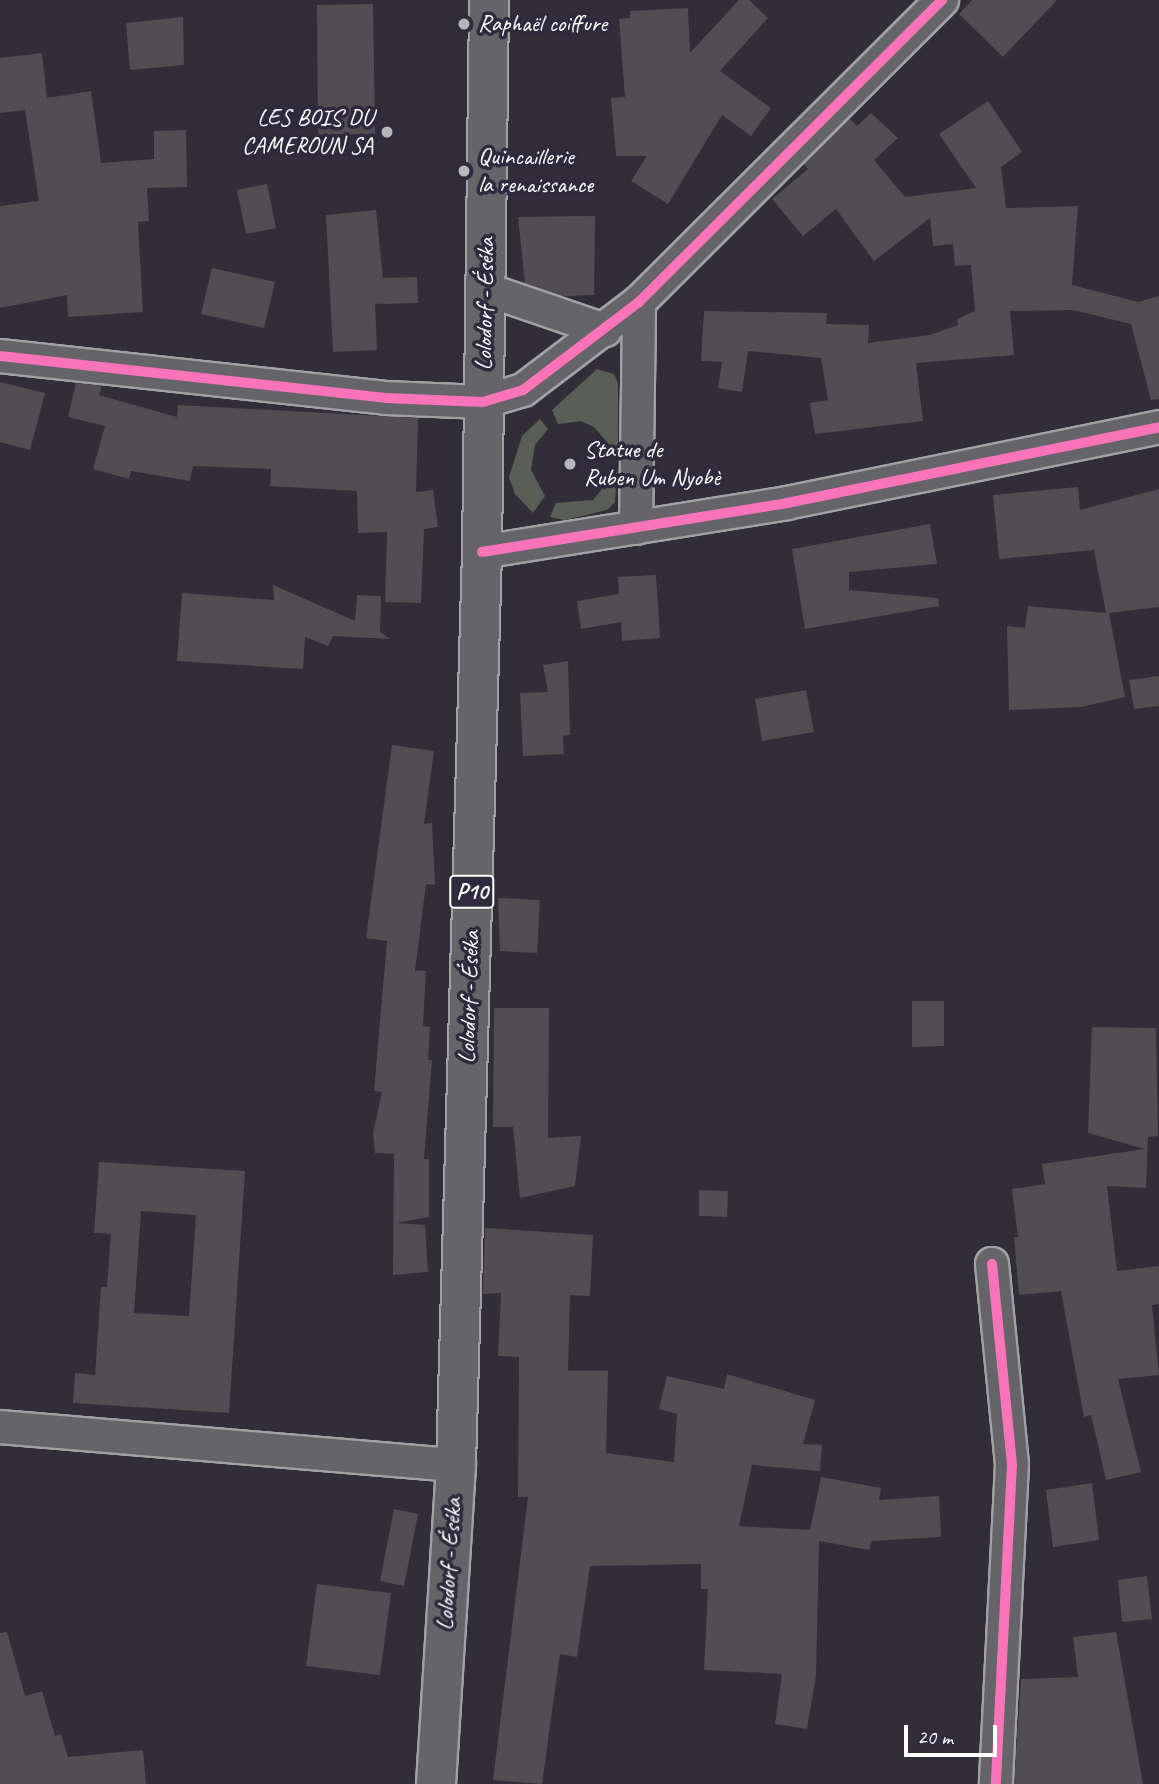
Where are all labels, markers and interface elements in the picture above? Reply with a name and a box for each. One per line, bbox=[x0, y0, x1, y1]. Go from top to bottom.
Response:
place label: Raphaël coiffure bbox=[478, 10, 607, 38]
marker: Raphaël coiffure bbox=[456, 16, 472, 32]
place label: LES BOIS DU CAMEROUN SA bbox=[241, 104, 373, 160]
marker: LES BOIS DU CAMEROUN SA bbox=[379, 124, 395, 140]
place label: Quincaillerie la renaissance bbox=[478, 143, 594, 199]
marker: Quincaillerie la renaissance bbox=[456, 163, 472, 179]
street label: Lolodorf - Éséka bbox=[469, 237, 501, 371]
place label: Statue de Ruben Um Nyobè bbox=[584, 436, 721, 492]
marker: Statue de Ruben Um Nyobè bbox=[562, 456, 578, 472]
road number: P10 bbox=[449, 872, 495, 912]
street label: Lolodorf - Éséka bbox=[452, 930, 486, 1064]
street label: Lolodorf - Éséka bbox=[430, 1497, 468, 1631]
scale bar bbox=[907, 1710, 1000, 1754]
text: 20 m bbox=[917, 1724, 953, 1750]

